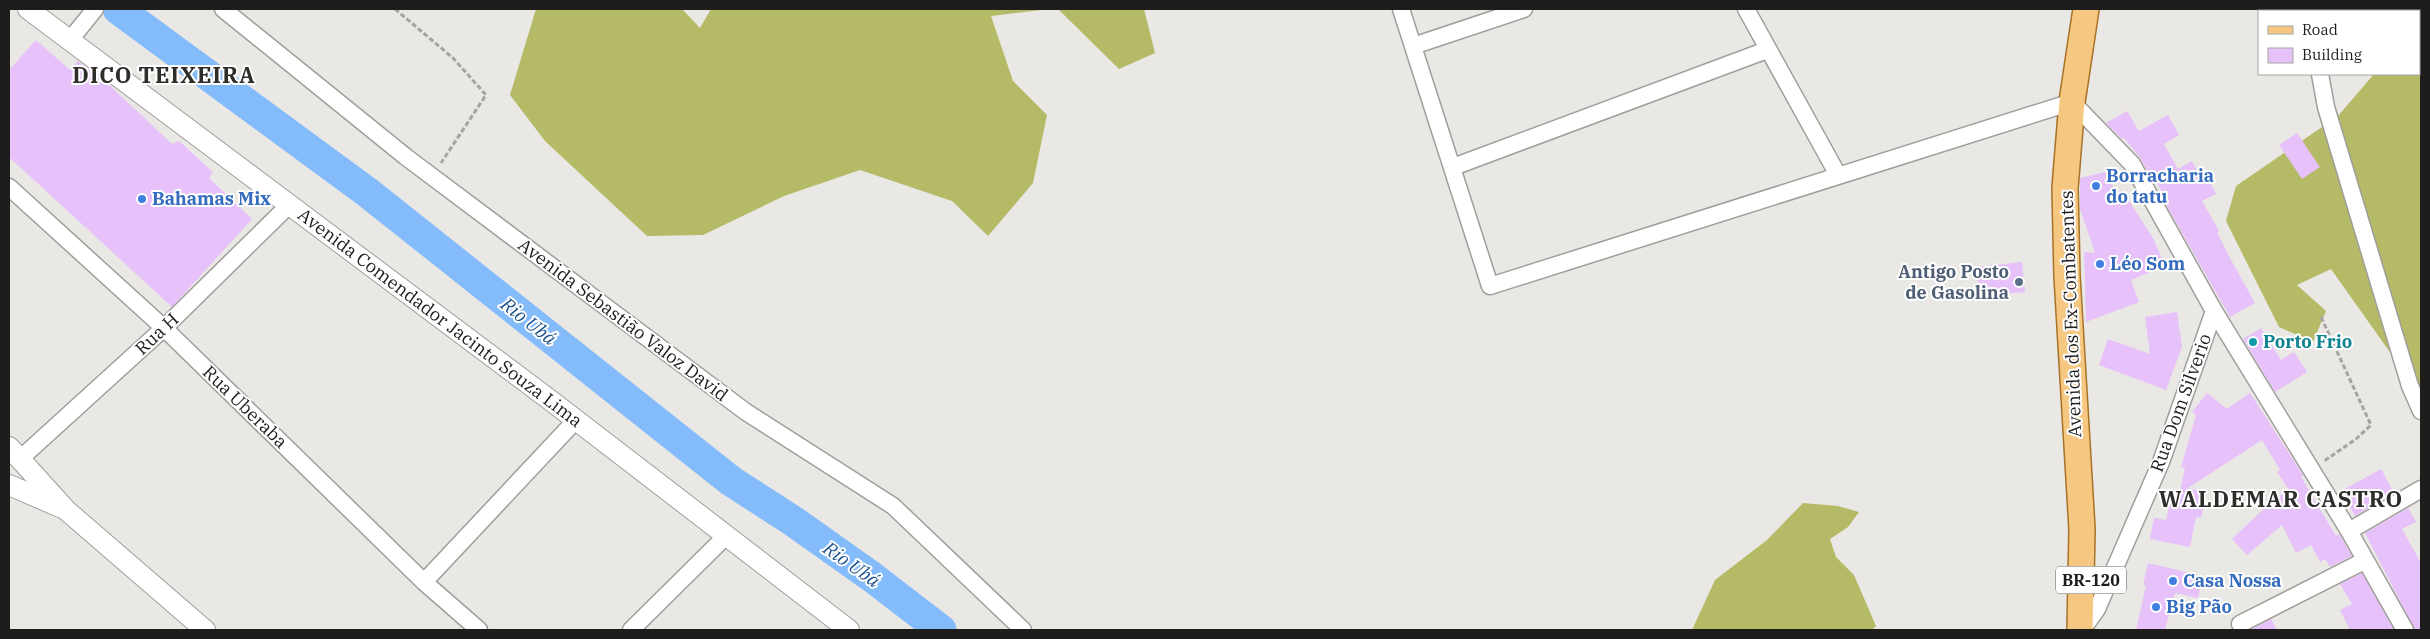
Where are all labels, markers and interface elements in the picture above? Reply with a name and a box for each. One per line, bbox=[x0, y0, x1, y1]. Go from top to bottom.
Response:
legend bbox=[2258, 10, 2420, 75]
text: Road bbox=[2302, 20, 2338, 39]
text: Building bbox=[2302, 45, 2362, 64]
district label: DICO TEIXEIRA bbox=[72, 60, 256, 89]
place label: Borracharia do tatu bbox=[2106, 164, 2214, 208]
marker: Borracharia do tatu bbox=[2090, 180, 2102, 192]
place label: Bahamas Mix bbox=[152, 187, 271, 210]
street label: Avenida dos Ex-Combatentes bbox=[2055, 190, 2086, 438]
marker: Bahamas Mix bbox=[136, 193, 148, 205]
street label: Avenida Comendador Jacinto Souza Lima bbox=[293, 203, 587, 432]
street label: Avenida Sebastião Valoz David bbox=[514, 233, 733, 406]
place label: Léo Som bbox=[2110, 252, 2186, 275]
marker: Léo Som bbox=[2094, 258, 2106, 270]
place label: Antigo Posto de Gasolina bbox=[1898, 260, 2009, 304]
marker: Antigo Posto de Gasolina bbox=[2013, 276, 2025, 288]
water label: Rio Ubá bbox=[496, 291, 562, 351]
street label: Rua H bbox=[130, 308, 183, 360]
street label: Rua Dom Silverio bbox=[2145, 330, 2216, 475]
place label: Porto Frio bbox=[2263, 330, 2352, 353]
marker: Porto Frio bbox=[2247, 336, 2259, 348]
street label: Rua Uberaba bbox=[198, 360, 293, 453]
district label: WALDEMAR CASTRO bbox=[2159, 484, 2403, 513]
water label: Rio Ubá bbox=[818, 535, 886, 593]
road number: BR-120 bbox=[2056, 566, 2126, 594]
place label: Casa Nossa bbox=[2183, 569, 2282, 592]
marker: Casa Nossa bbox=[2167, 575, 2179, 587]
place label: Big Pão bbox=[2166, 595, 2232, 618]
marker: Big Pão bbox=[2150, 601, 2162, 613]

